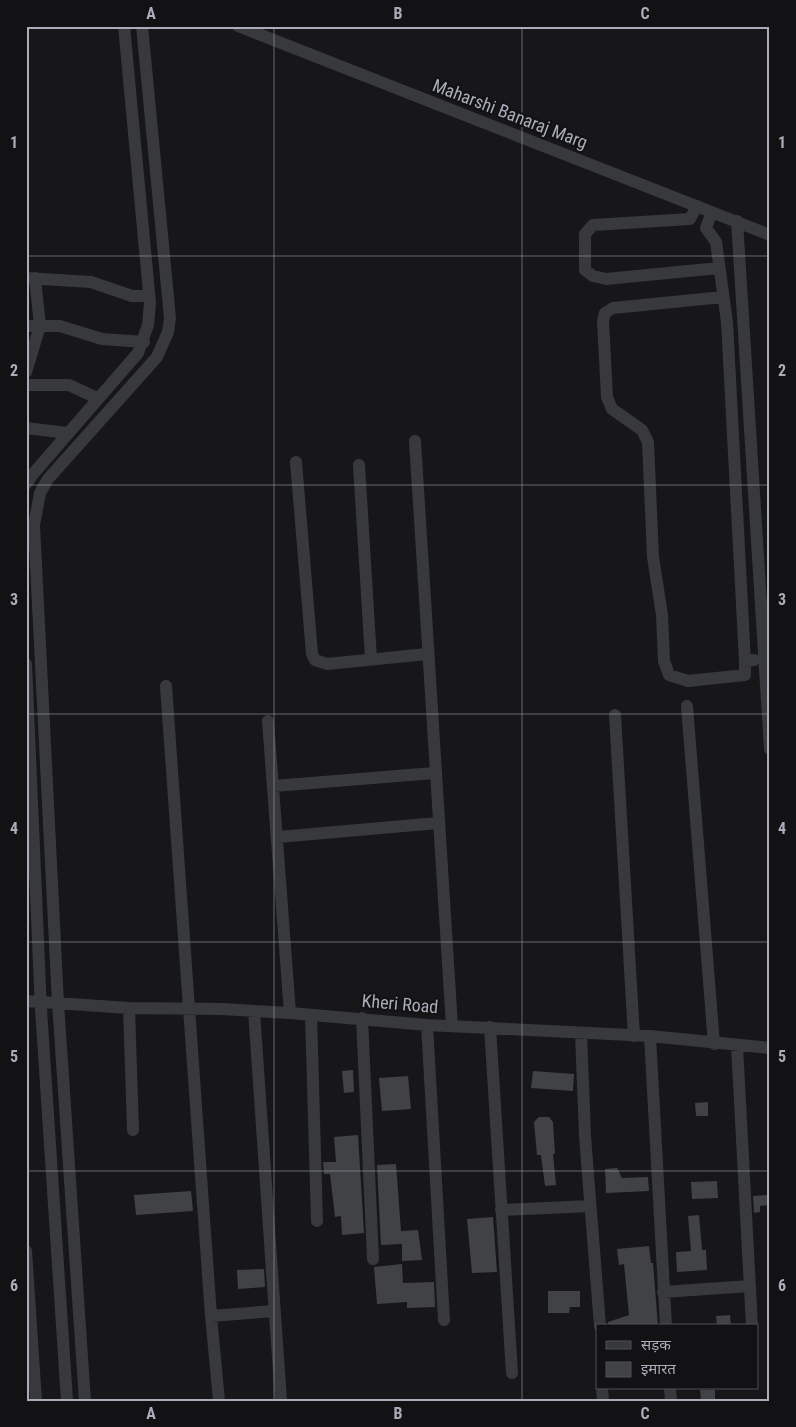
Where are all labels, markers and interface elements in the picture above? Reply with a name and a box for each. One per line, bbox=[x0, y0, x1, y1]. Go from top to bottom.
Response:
text: A bbox=[146, 4, 156, 23]
text: B bbox=[394, 4, 403, 23]
text: C bbox=[640, 4, 650, 23]
street label: Maharshi Banaraj Marg bbox=[430, 74, 591, 153]
text: 1 bbox=[10, 133, 18, 152]
text: 1 bbox=[778, 133, 786, 152]
text: 2 bbox=[10, 361, 18, 380]
text: 2 bbox=[778, 361, 786, 380]
text: 3 bbox=[10, 590, 18, 609]
text: 3 bbox=[778, 590, 786, 609]
text: 4 bbox=[10, 819, 18, 838]
text: 4 bbox=[778, 819, 786, 838]
street label: Kheri Road bbox=[361, 990, 439, 1017]
text: 5 bbox=[10, 1047, 18, 1066]
text: 5 bbox=[778, 1047, 786, 1066]
text: 6 bbox=[10, 1276, 18, 1295]
text: 6 bbox=[778, 1276, 786, 1295]
legend bbox=[596, 1324, 758, 1390]
text: सड़क bbox=[641, 1336, 671, 1354]
text: इमारत bbox=[641, 1360, 676, 1378]
text: A bbox=[146, 1404, 156, 1423]
text: B bbox=[394, 1404, 403, 1423]
text: C bbox=[640, 1404, 650, 1423]

